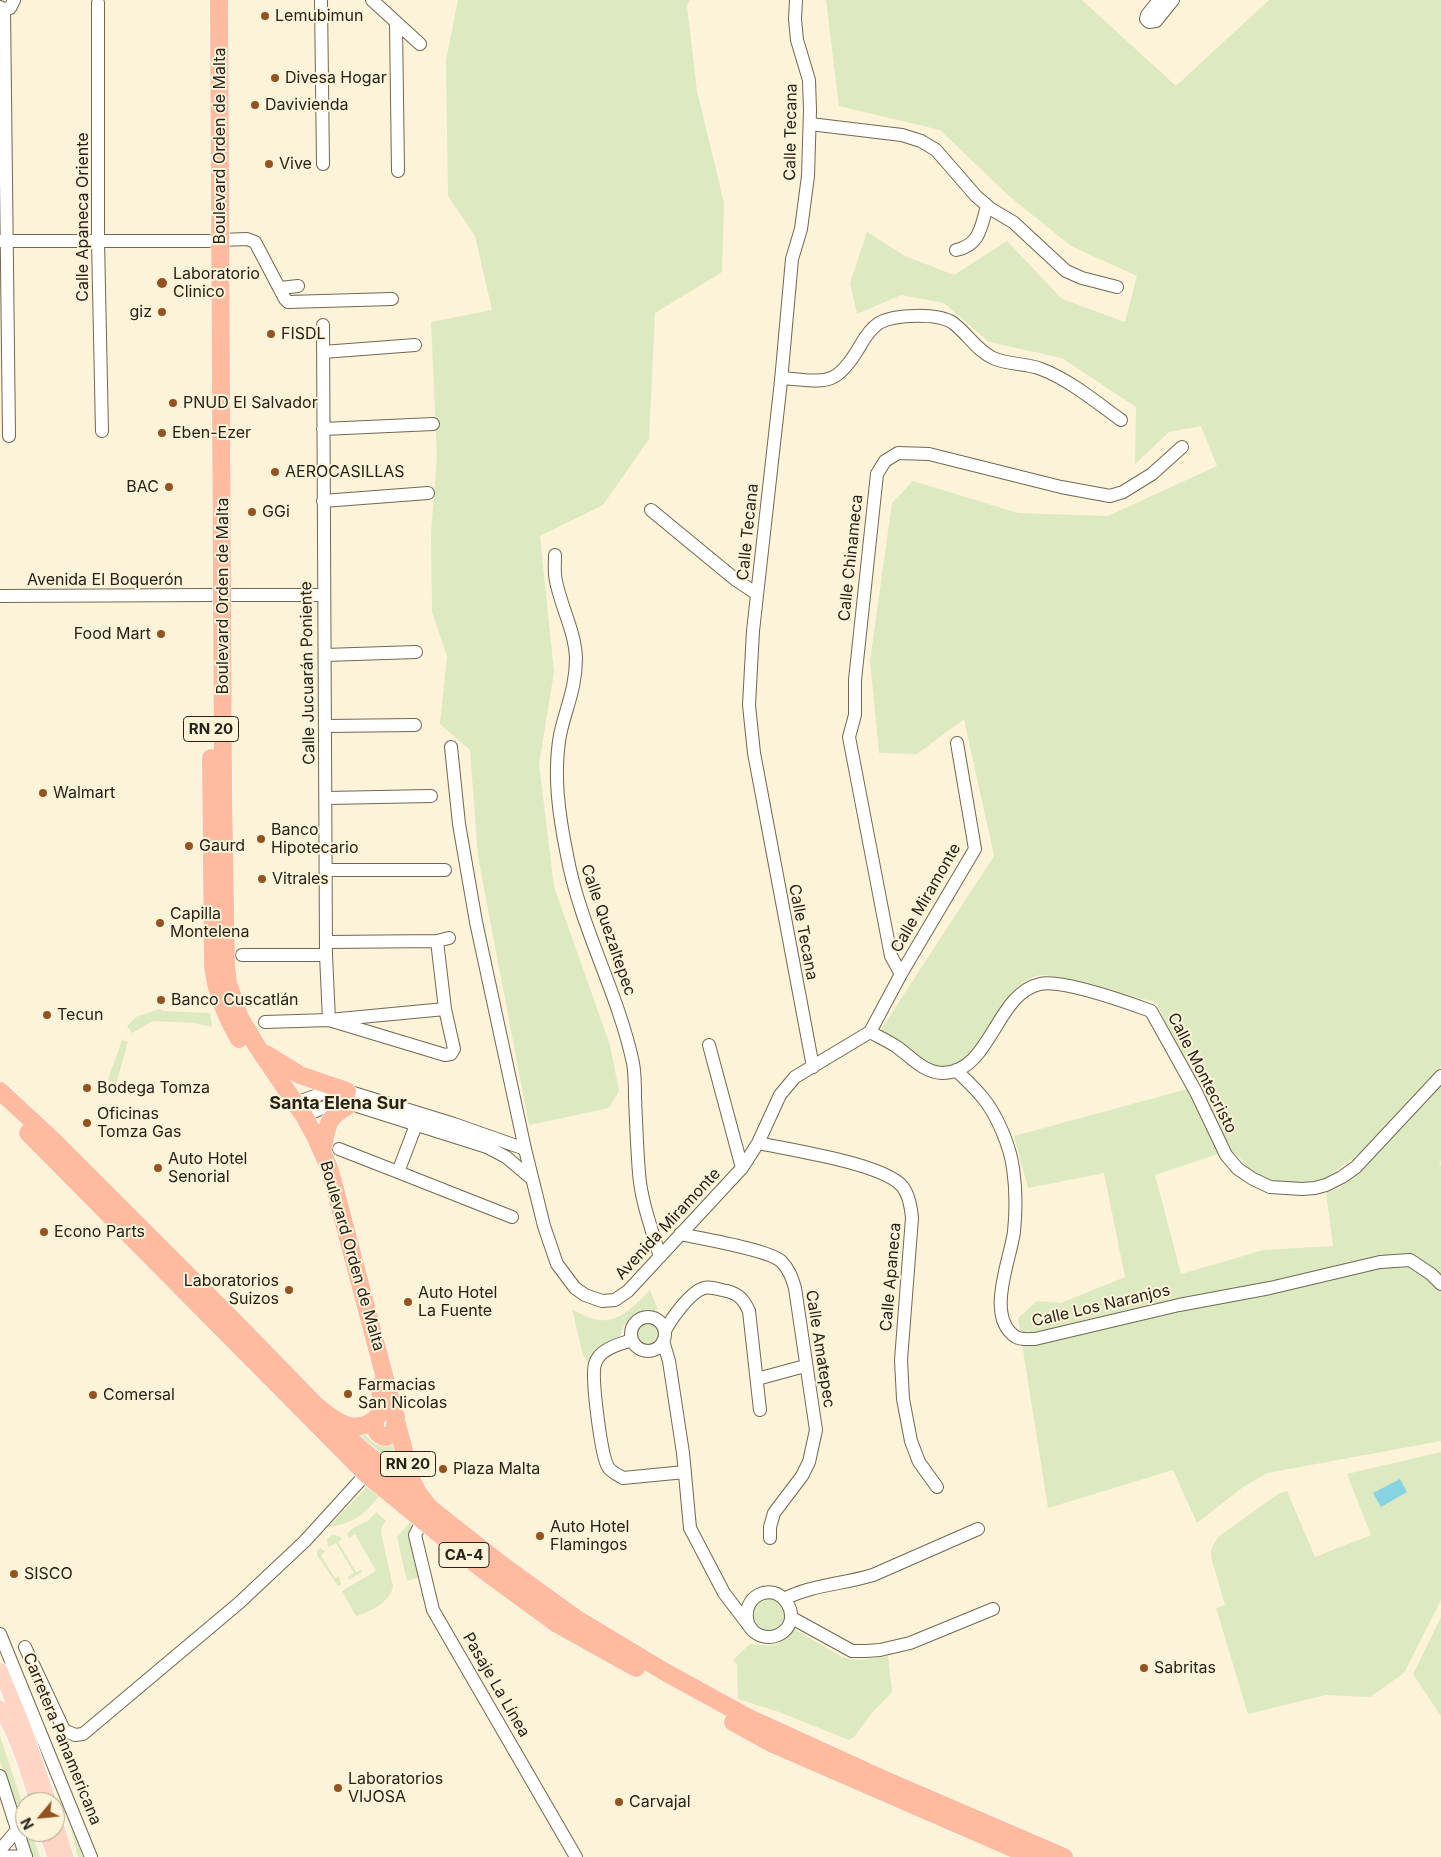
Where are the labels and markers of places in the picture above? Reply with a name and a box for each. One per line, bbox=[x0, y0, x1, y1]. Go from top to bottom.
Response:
place label: Lemubimun bbox=[275, 6, 363, 26]
marker: Lemubimun bbox=[259, 10, 271, 22]
place label: Divesa Hogar bbox=[285, 68, 387, 88]
marker: Divesa Hogar bbox=[269, 72, 281, 84]
place label: Davivienda bbox=[265, 95, 349, 115]
marker: Davivienda bbox=[249, 99, 261, 111]
place label: Vive bbox=[279, 154, 312, 174]
marker: Vive bbox=[263, 158, 275, 170]
place label: Laboratorio Clinico bbox=[173, 264, 260, 302]
marker: Laboratorio Clinico bbox=[155, 276, 169, 290]
place label: giz bbox=[129, 302, 152, 322]
marker: giz bbox=[156, 306, 168, 318]
place label: FISDL bbox=[281, 324, 326, 344]
marker: FISDL bbox=[265, 328, 277, 340]
place label: PNUD El Salvador bbox=[183, 393, 318, 413]
marker: PNUD El Salvador bbox=[167, 397, 179, 409]
place label: Eben-Ezer bbox=[172, 423, 251, 443]
marker: Eben-Ezer bbox=[156, 427, 168, 439]
place label: AEROCASILLAS bbox=[285, 462, 405, 482]
marker: AEROCASILLAS bbox=[269, 466, 281, 478]
place label: BAC bbox=[126, 477, 159, 497]
marker: BAC bbox=[163, 481, 175, 493]
place label: GGi bbox=[262, 502, 290, 522]
marker: GGi bbox=[246, 506, 258, 518]
place label: Food Mart bbox=[74, 624, 151, 644]
marker: Food Mart bbox=[155, 628, 167, 640]
place label: Walmart bbox=[53, 783, 115, 803]
marker: Walmart bbox=[37, 787, 49, 799]
place label: Banco Hipotecario bbox=[271, 820, 359, 858]
marker: Banco Hipotecario bbox=[255, 833, 267, 845]
place label: Gaurd bbox=[199, 836, 245, 856]
marker: Gaurd bbox=[183, 840, 195, 852]
place label: Vitrales bbox=[272, 869, 329, 889]
marker: Vitrales bbox=[256, 873, 268, 885]
place label: Capilla Montelena bbox=[170, 904, 250, 942]
marker: Capilla Montelena bbox=[154, 917, 166, 929]
place label: Banco Cuscatlán bbox=[171, 990, 299, 1010]
marker: Banco Cuscatlán bbox=[155, 994, 167, 1006]
place label: Tecun bbox=[57, 1005, 103, 1025]
marker: Tecun bbox=[41, 1009, 53, 1021]
place label: Bodega Tomza bbox=[97, 1078, 210, 1098]
marker: Bodega Tomza bbox=[81, 1082, 93, 1094]
place label: Oficinas Tomza Gas bbox=[97, 1104, 181, 1142]
marker: Oficinas Tomza Gas bbox=[81, 1117, 93, 1129]
place label: Auto Hotel Senorial bbox=[168, 1149, 247, 1187]
marker: Auto Hotel Senorial bbox=[152, 1162, 164, 1174]
place label: Econo Parts bbox=[54, 1222, 145, 1242]
marker: Econo Parts bbox=[38, 1226, 50, 1238]
place label: Laboratorios Suizos bbox=[184, 1271, 279, 1309]
place label: Auto Hotel La Fuente bbox=[418, 1283, 497, 1321]
marker: Laboratorios Suizos bbox=[283, 1284, 295, 1296]
marker: Auto Hotel La Fuente bbox=[402, 1296, 414, 1308]
place label: Farmacias San Nicolas bbox=[358, 1375, 447, 1413]
place label: Comersal bbox=[103, 1385, 175, 1405]
marker: Farmacias San Nicolas bbox=[342, 1388, 354, 1400]
marker: Comersal bbox=[87, 1389, 99, 1401]
place label: Plaza Malta bbox=[453, 1459, 540, 1479]
marker: Plaza Malta bbox=[437, 1463, 449, 1475]
place label: Auto Hotel Flamingos bbox=[550, 1517, 629, 1555]
marker: Auto Hotel Flamingos bbox=[534, 1530, 546, 1542]
place label: SISCO bbox=[24, 1564, 73, 1584]
marker: SISCO bbox=[8, 1568, 20, 1580]
place label: Sabritas bbox=[1154, 1658, 1216, 1678]
marker: Sabritas bbox=[1138, 1662, 1150, 1674]
place label: Laboratorios VIJOSA bbox=[348, 1769, 443, 1807]
marker: Laboratorios VIJOSA bbox=[332, 1782, 344, 1794]
place label: Carvajal bbox=[629, 1792, 691, 1812]
marker: Carvajal bbox=[613, 1796, 625, 1808]

